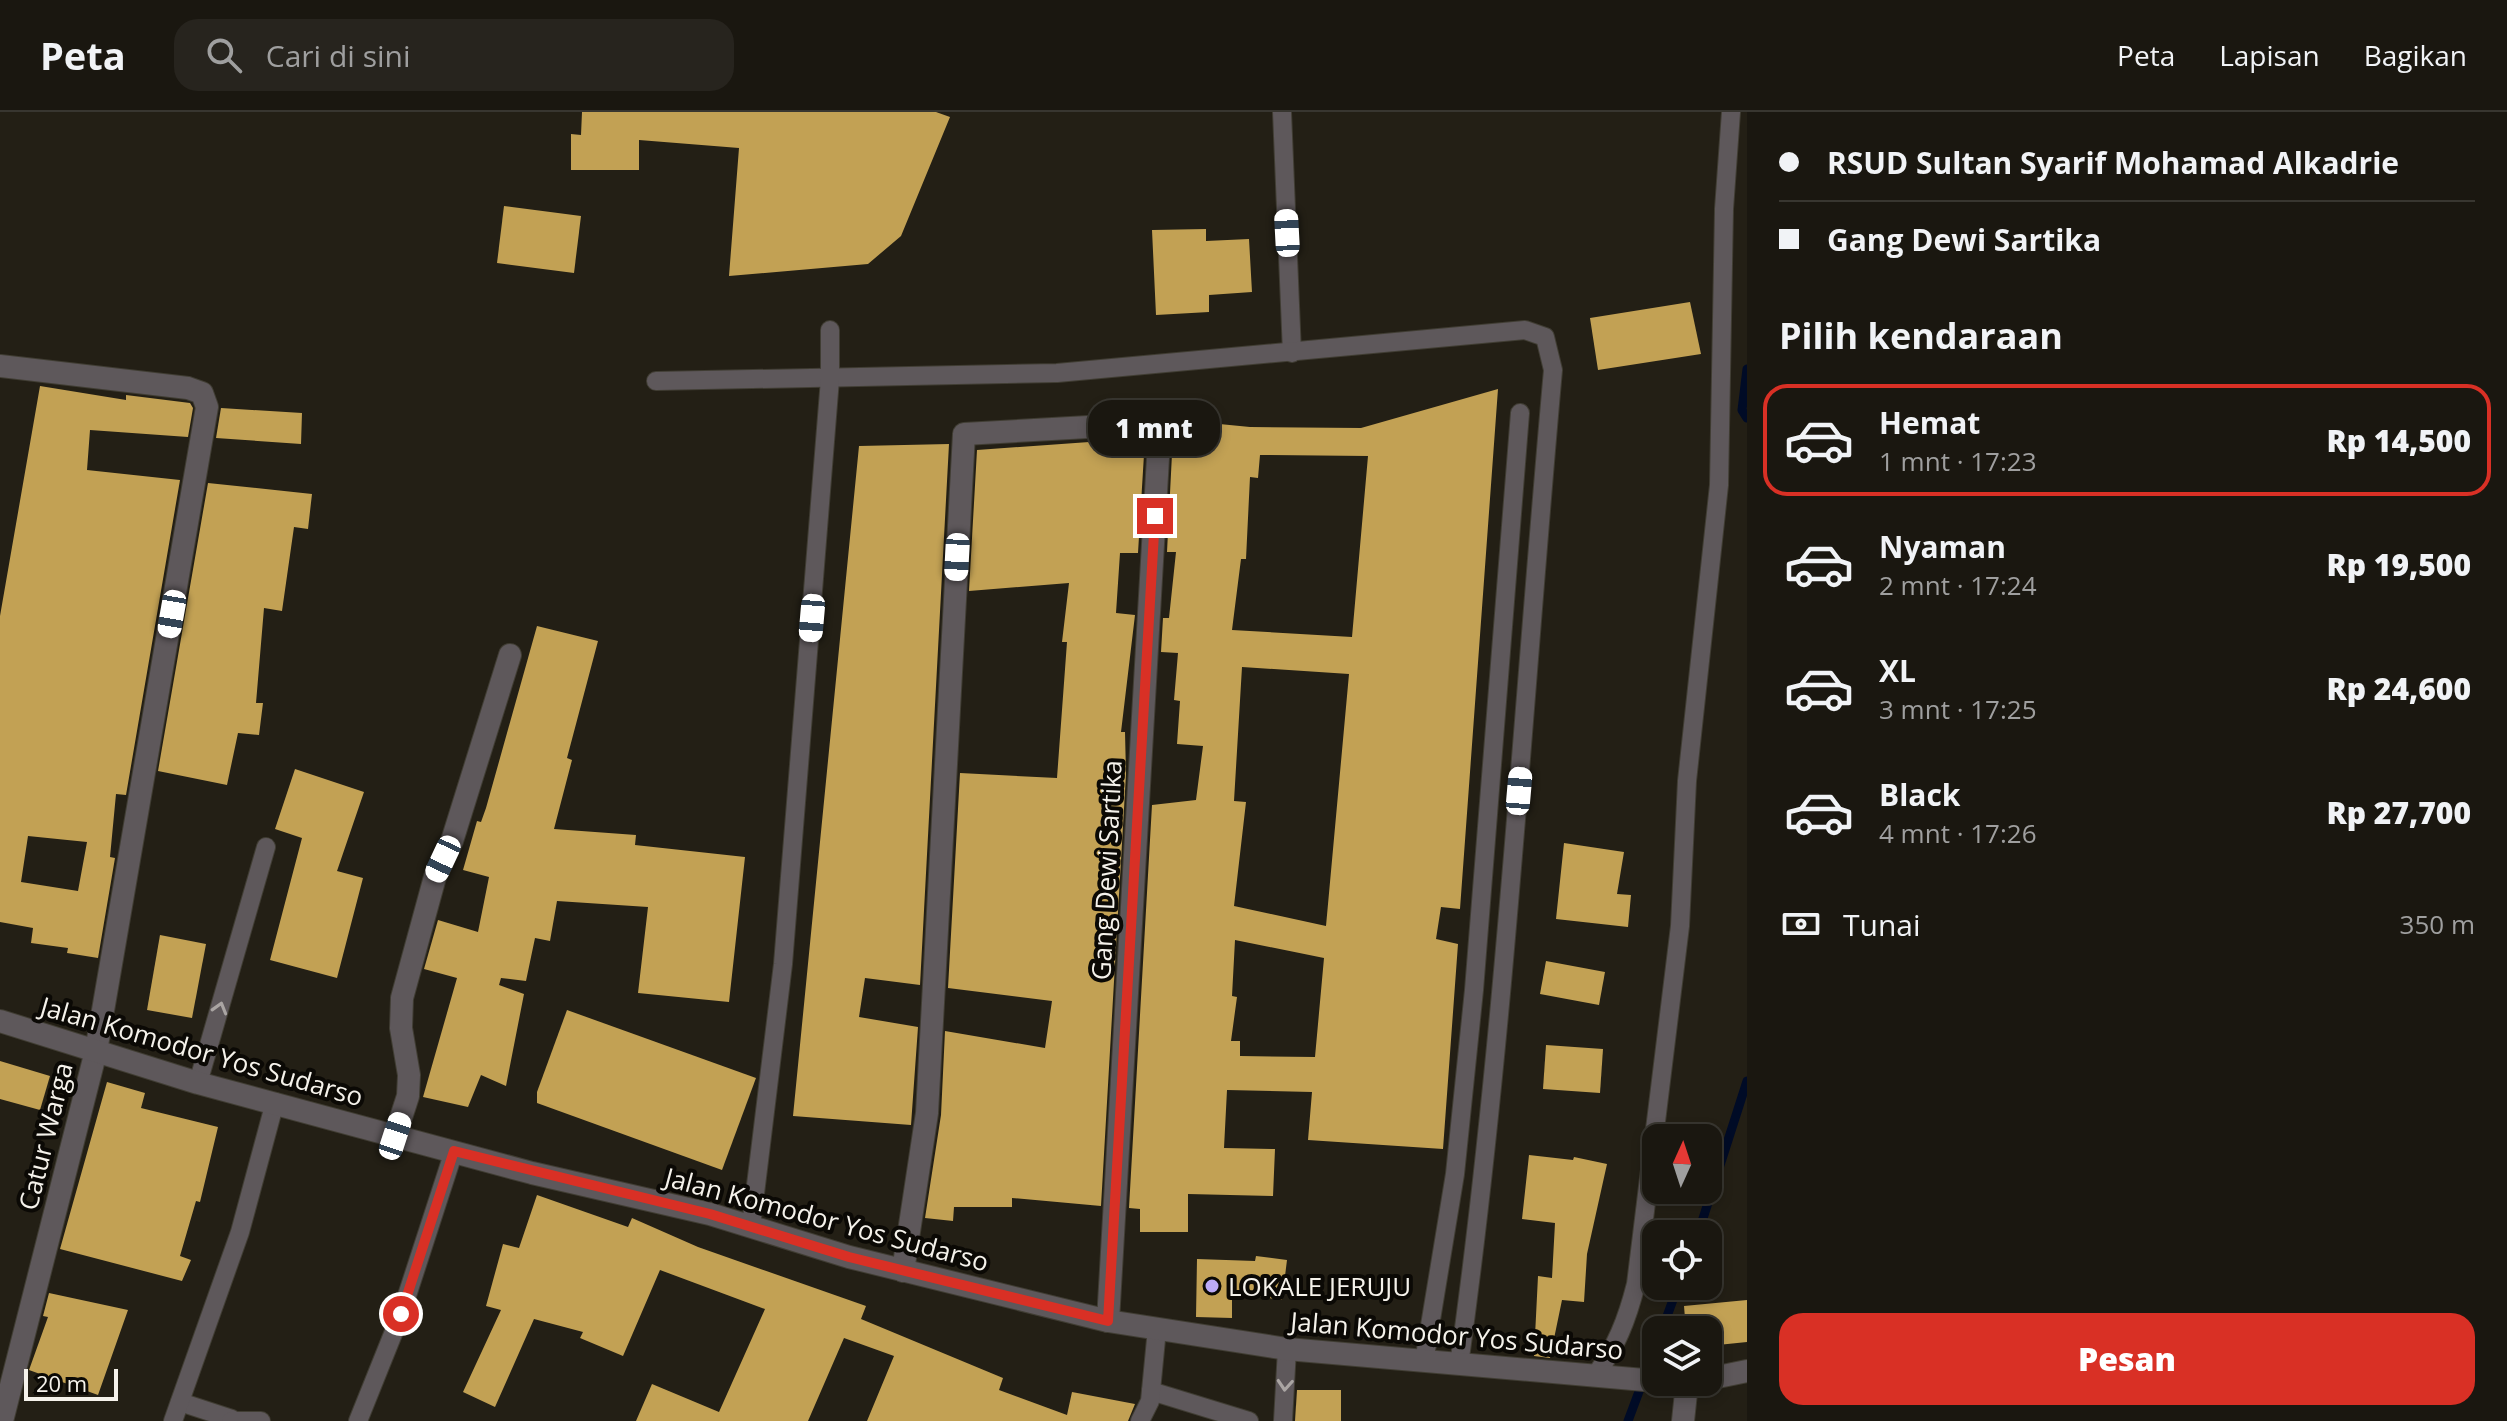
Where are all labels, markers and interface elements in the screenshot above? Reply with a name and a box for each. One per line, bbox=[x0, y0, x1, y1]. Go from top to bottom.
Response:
search box bbox=[174, 19, 734, 91]
text: Peta bbox=[40, 29, 126, 81]
icon: search bbox=[202, 33, 246, 77]
text: Cari di sini bbox=[266, 35, 411, 76]
text: Peta bbox=[2117, 36, 2175, 74]
text: Lapisan bbox=[2219, 36, 2320, 74]
text: Bagikan bbox=[2364, 36, 2467, 74]
text: RSUD Sultan Syarif Mohamad Alkadrie bbox=[1827, 142, 2399, 183]
car bbox=[1274, 208, 1300, 258]
text: Gang Dewi Sartika bbox=[1827, 219, 2101, 260]
text: Pilih kendaraan bbox=[1779, 311, 2063, 360]
callout: 1 mnt bbox=[1089, 400, 1221, 456]
text: Hemat bbox=[1879, 402, 1980, 443]
icon: car bbox=[1783, 404, 1855, 476]
text: 1 mnt bbox=[1115, 410, 1193, 446]
text: Rp 14,500 bbox=[2326, 420, 2471, 461]
text: 1 mnt · 17:23 bbox=[1879, 443, 2037, 479]
route end bbox=[1137, 498, 1173, 534]
text: Nyaman bbox=[1879, 526, 2006, 567]
icon: car bbox=[1783, 528, 1855, 600]
car bbox=[944, 532, 970, 582]
text: Rp 19,500 bbox=[2326, 544, 2471, 585]
text: 2 mnt · 17:24 bbox=[1879, 567, 2037, 603]
car bbox=[156, 588, 188, 640]
car bbox=[798, 593, 826, 643]
text: XL bbox=[1879, 650, 1916, 691]
icon: car bbox=[1783, 652, 1855, 724]
text: Rp 24,600 bbox=[2326, 668, 2471, 709]
text: 3 mnt · 17:25 bbox=[1879, 691, 2037, 727]
street label: Gang Dewi Sartika bbox=[1082, 759, 1130, 981]
car bbox=[1505, 766, 1533, 816]
text: Black bbox=[1879, 774, 1960, 815]
icon: car bbox=[1783, 776, 1855, 848]
text: Rp 27,700 bbox=[2326, 792, 2471, 833]
text: 4 mnt · 17:26 bbox=[1879, 815, 2037, 851]
car bbox=[422, 832, 464, 886]
icon: cash bbox=[1779, 902, 1823, 946]
text: Tunai bbox=[1843, 904, 1921, 945]
text: 350 m bbox=[2400, 906, 2475, 942]
street label: Jalan Komodor Yos Sudarso bbox=[34, 987, 367, 1114]
one-way arrow bbox=[211, 1001, 227, 1015]
street label: Catur Warga bbox=[9, 1058, 81, 1214]
car bbox=[376, 1109, 414, 1163]
north arrow bbox=[1642, 1124, 1722, 1204]
map controls bbox=[1642, 1124, 1722, 1396]
street label: Jalan Komodor Yos Sudarso bbox=[658, 1158, 993, 1280]
button: locate bbox=[1642, 1220, 1722, 1300]
place label: LOKALE JERUJU bbox=[1228, 1268, 1411, 1304]
marker: LOKALE JERUJU bbox=[1203, 1277, 1221, 1295]
route start bbox=[383, 1296, 419, 1332]
street label: Jalan Komodor Yos Sudarso bbox=[1286, 1302, 1625, 1367]
button: Pesan bbox=[1779, 1313, 2475, 1405]
button: layers bbox=[1642, 1316, 1722, 1396]
scale bar bbox=[24, 1365, 118, 1401]
text: 20 m bbox=[36, 1368, 87, 1398]
one-way arrow bbox=[1277, 1379, 1294, 1392]

